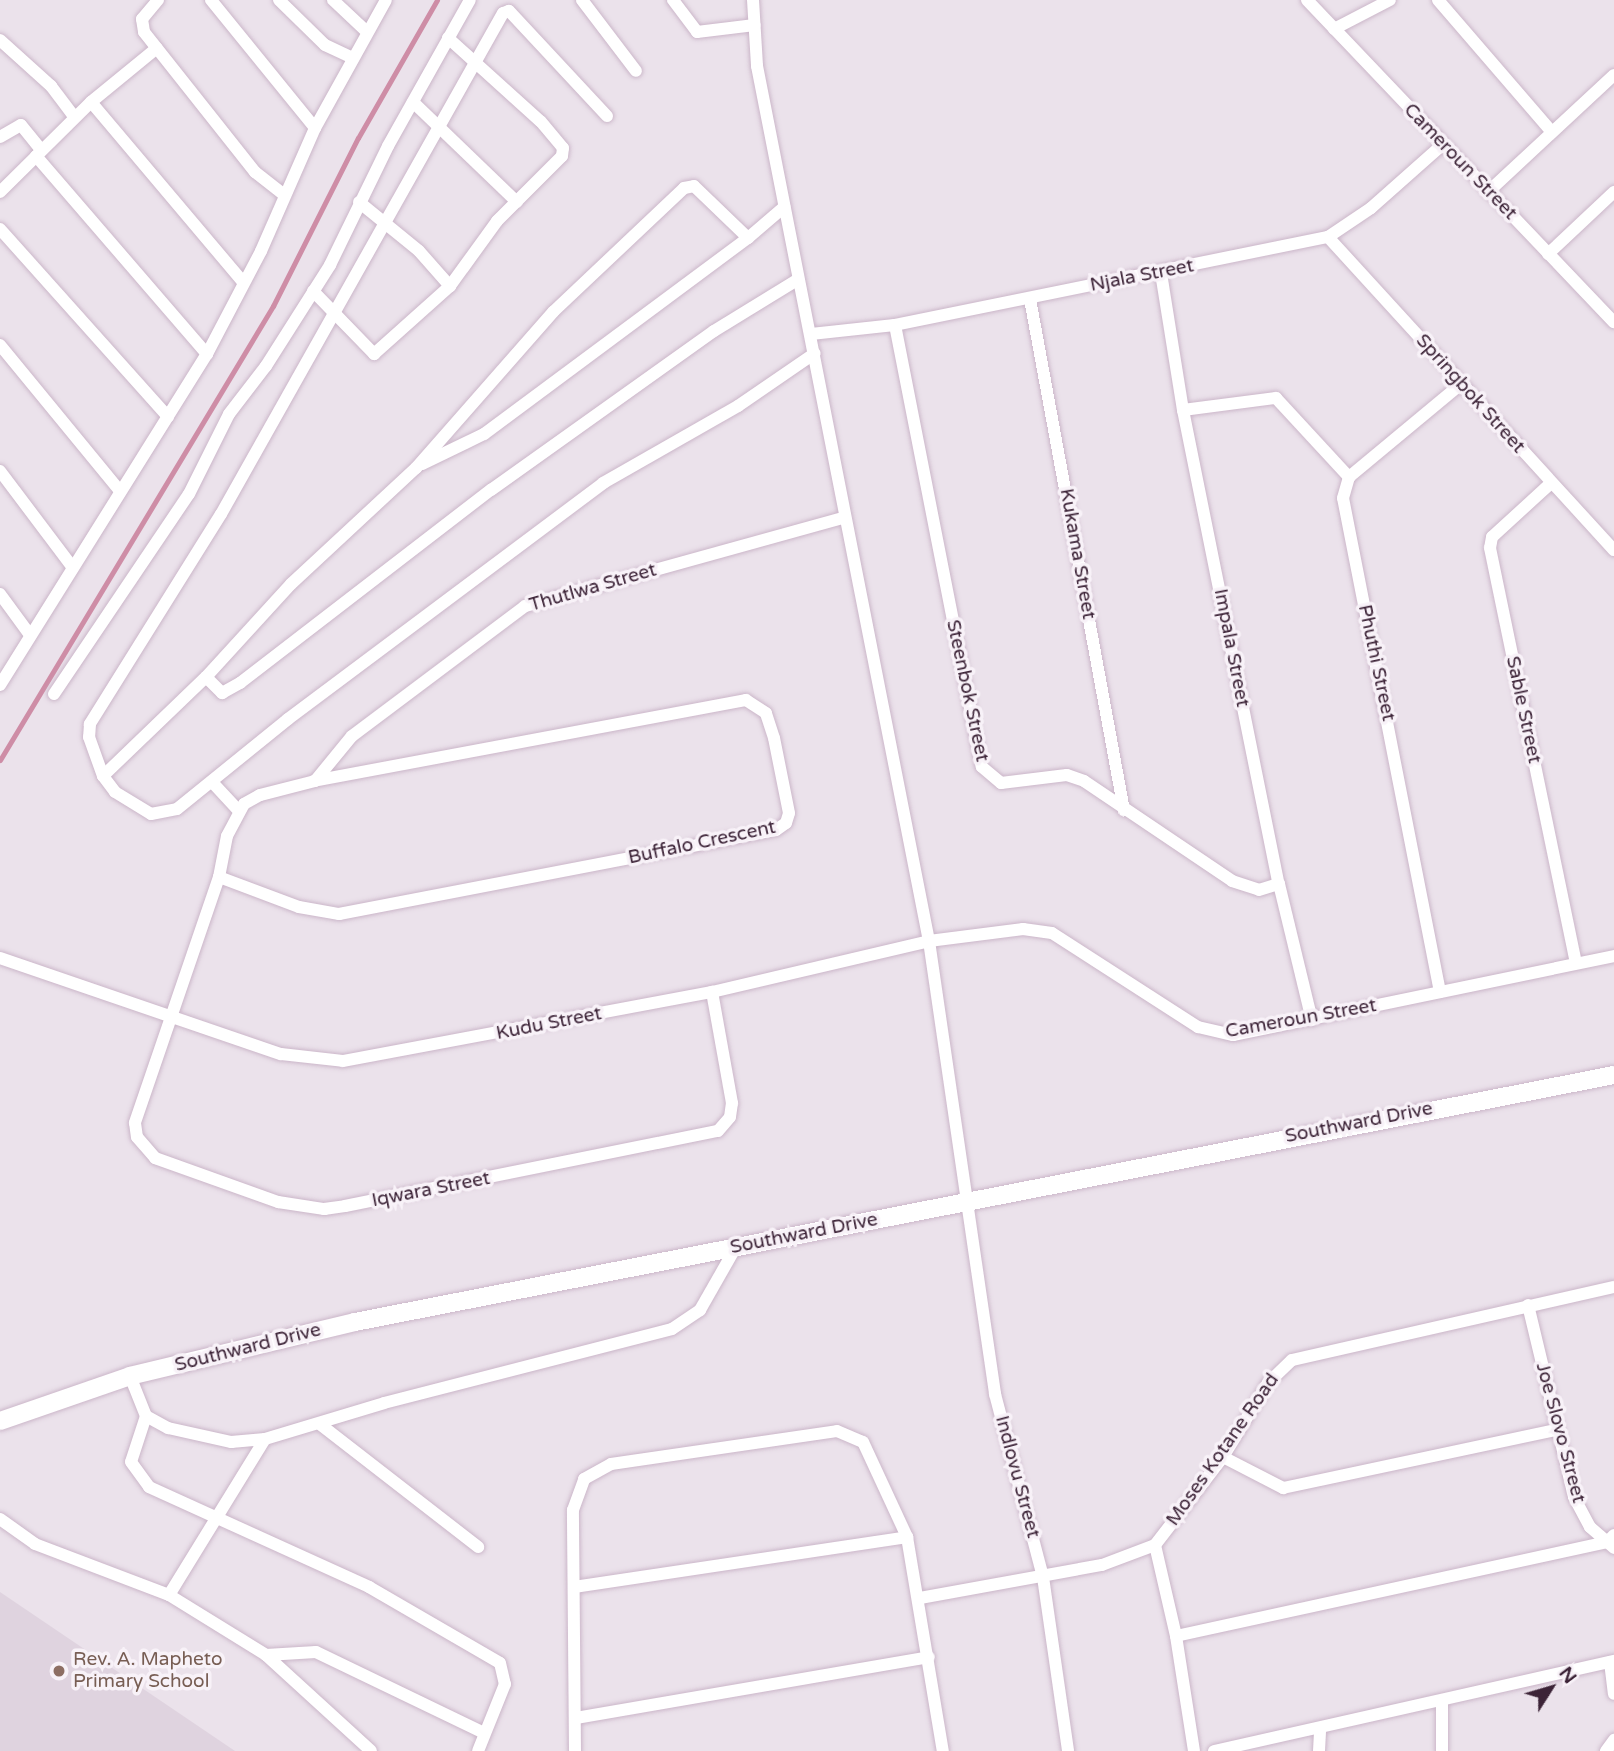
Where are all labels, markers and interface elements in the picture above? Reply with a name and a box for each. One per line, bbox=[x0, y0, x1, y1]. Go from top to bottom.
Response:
street label: Cameroun Street bbox=[1399, 99, 1521, 225]
street label: Njala Street bbox=[1088, 255, 1196, 297]
street label: Springbok Street bbox=[1411, 330, 1529, 458]
street label: Kukama Street bbox=[1054, 487, 1100, 621]
street label: Thutlwa Street bbox=[527, 559, 659, 617]
street label: Impala Street bbox=[1208, 587, 1254, 709]
street label: Phuthi Street bbox=[1353, 603, 1399, 723]
street label: Steenbok Street bbox=[941, 618, 993, 764]
street label: Sable Street bbox=[1501, 654, 1545, 766]
street label: Buffalo Crescent bbox=[626, 816, 778, 870]
street label: Cameroun Street bbox=[1224, 994, 1378, 1044]
street label: Kudu Street bbox=[494, 1003, 604, 1045]
street label: Southward Drive bbox=[1283, 1098, 1435, 1148]
street label: Iqwara Street bbox=[370, 1167, 492, 1213]
street label: Southward Drive bbox=[728, 1209, 880, 1259]
street label: Southward Drive bbox=[173, 1319, 323, 1377]
street label: Joe Slovo Street bbox=[1530, 1360, 1590, 1506]
street label: Moses Kotane Road bbox=[1162, 1369, 1284, 1531]
street label: Indlovu Street bbox=[990, 1413, 1044, 1541]
place label: Rev. A. Mapheto Primary School bbox=[73, 1649, 222, 1693]
north arrow bbox=[1516, 1653, 1586, 1723]
marker: Rev. A. Mapheto Primary School bbox=[51, 1663, 67, 1679]
text: N bbox=[1554, 1663, 1581, 1688]

